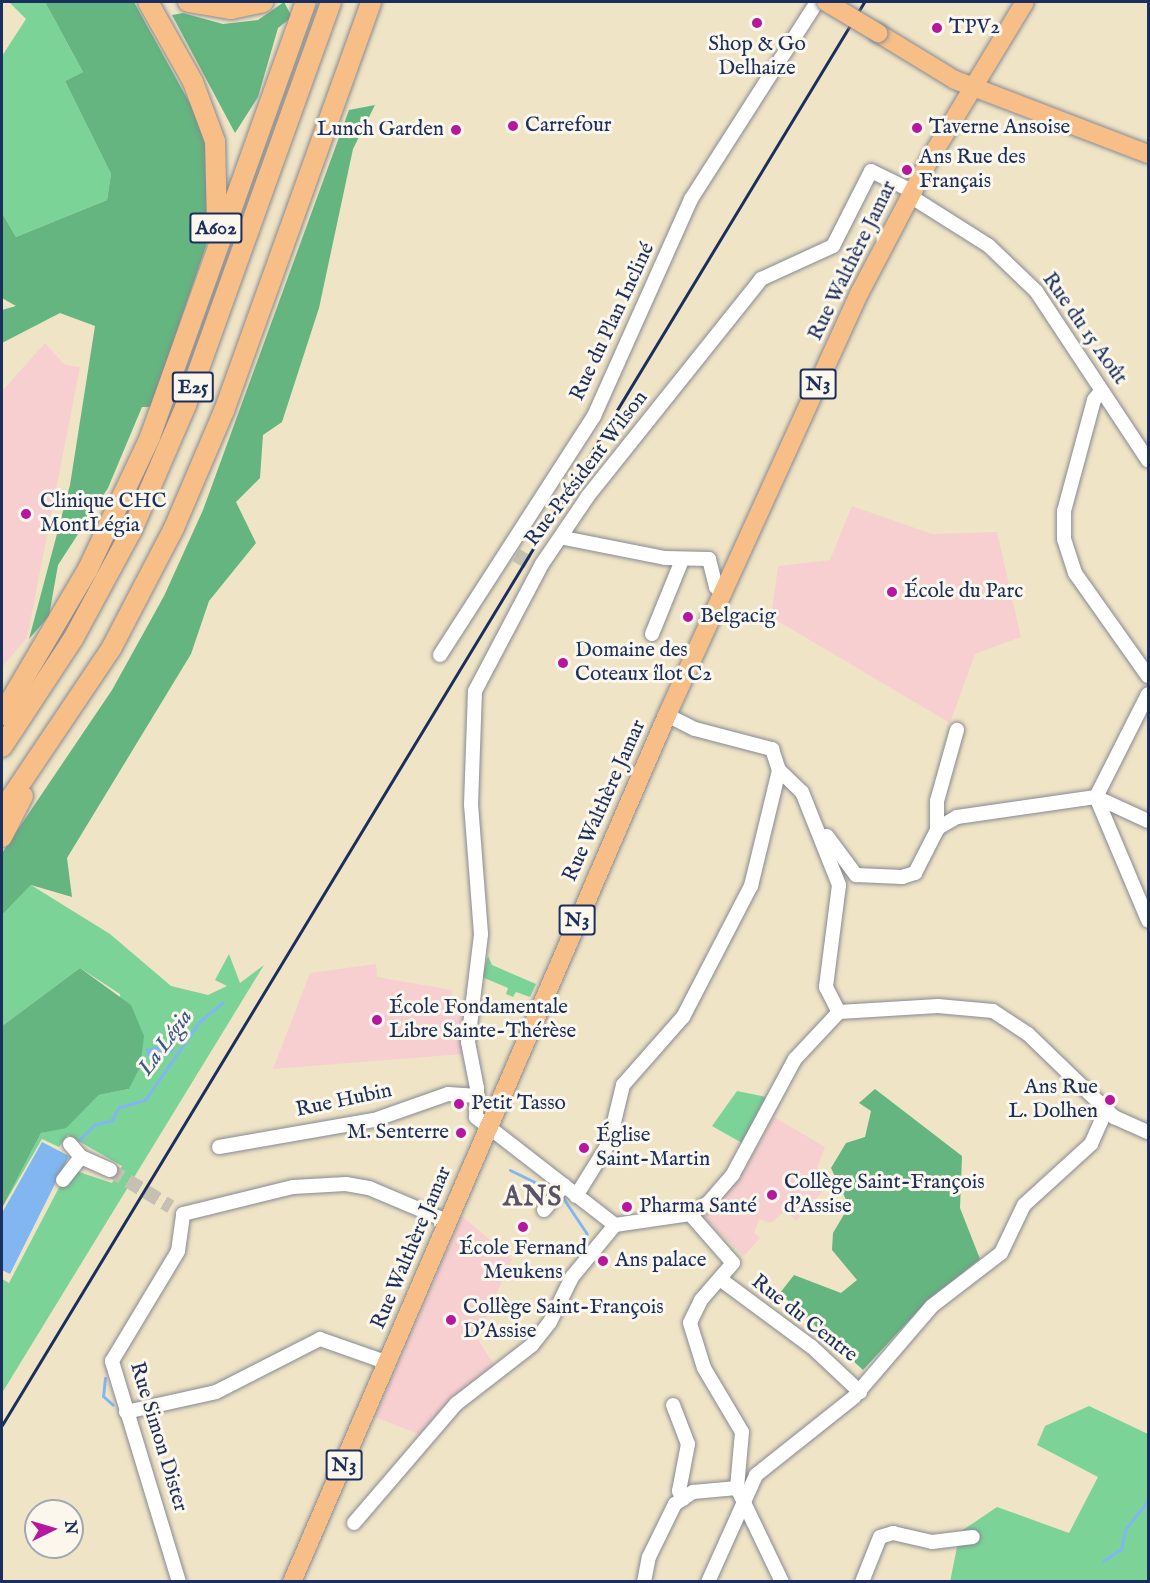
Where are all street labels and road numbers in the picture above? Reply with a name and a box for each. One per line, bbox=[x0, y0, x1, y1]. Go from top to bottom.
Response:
street label: Rue Walthère Jamar bbox=[803, 177, 903, 345]
road number: A602 bbox=[189, 211, 243, 245]
street label: Rue du Plan Incliné bbox=[565, 239, 661, 405]
street label: Rue du 15 Août bbox=[1036, 268, 1132, 390]
road number: N3 bbox=[798, 367, 838, 401]
road number: E25 bbox=[170, 370, 216, 404]
street label: Rue Président Wilson bbox=[520, 386, 654, 552]
street label: Rue Walthère Jamar bbox=[558, 716, 652, 886]
road number: N3 bbox=[558, 903, 596, 937]
street label: Rue Hubin bbox=[294, 1079, 394, 1123]
street label: Rue Walthère Jamar bbox=[366, 1163, 458, 1333]
street label: Rue du Centre bbox=[746, 1270, 862, 1368]
street label: Rue Simon Dister bbox=[123, 1359, 193, 1515]
road number: N3 bbox=[324, 1448, 364, 1482]

